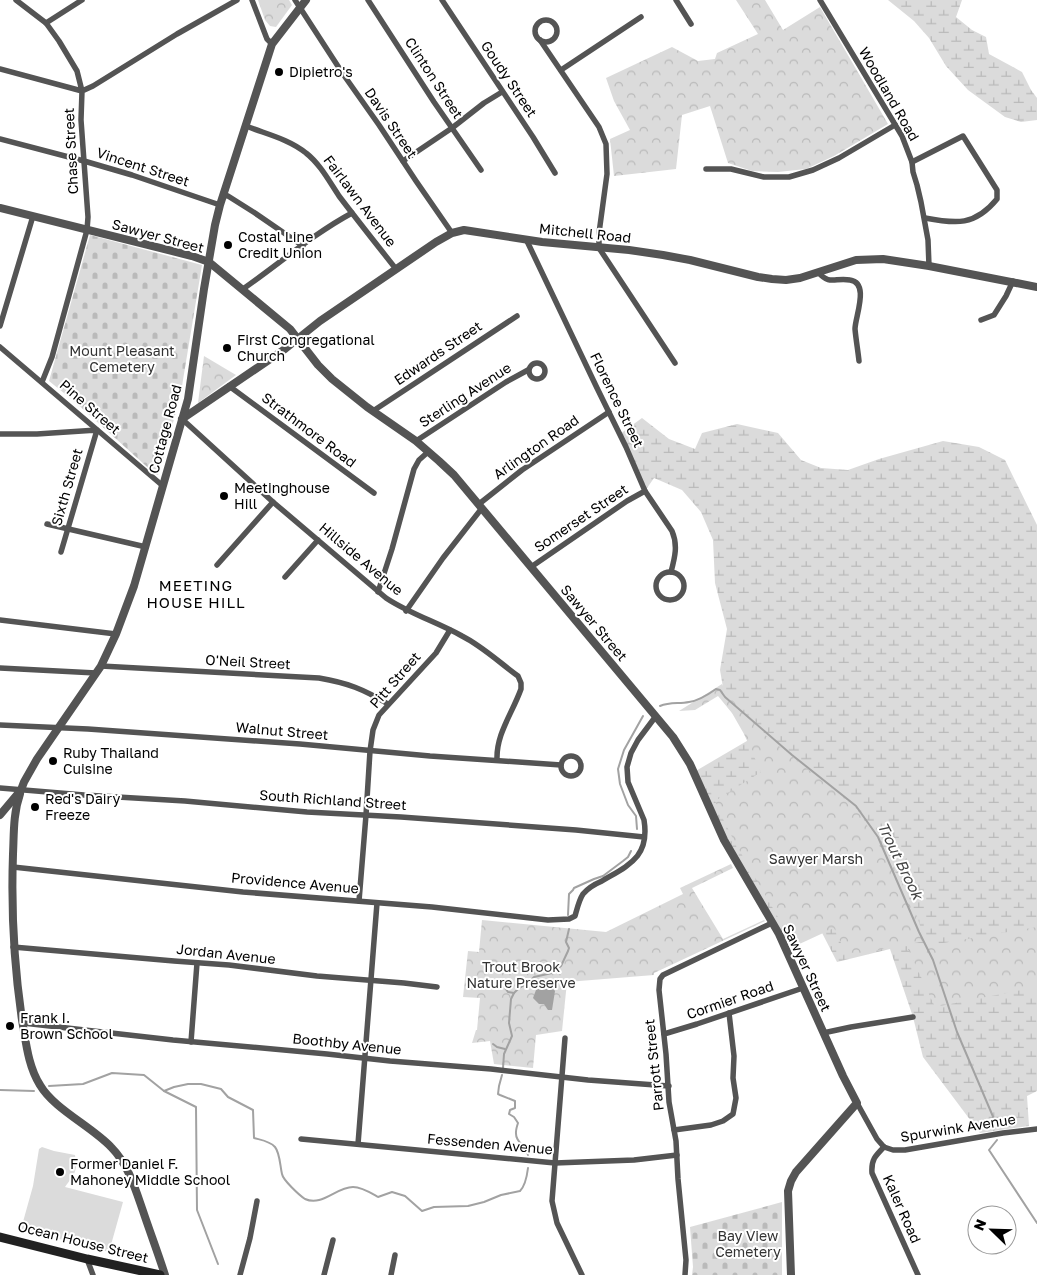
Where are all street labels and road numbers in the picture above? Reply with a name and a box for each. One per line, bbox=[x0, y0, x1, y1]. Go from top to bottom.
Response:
street label: Clinton Street bbox=[402, 34, 467, 122]
street label: Goudy Street bbox=[478, 37, 541, 120]
street label: Woodland Road bbox=[856, 44, 923, 144]
street label: Davis Street bbox=[362, 84, 421, 161]
street label: Chase Street bbox=[60, 107, 81, 195]
street label: Vincent Street bbox=[95, 144, 192, 190]
street label: Fairlawn Avenue bbox=[320, 152, 400, 250]
street label: Sawyer Street bbox=[110, 215, 206, 256]
street label: Mitchell Road bbox=[538, 219, 632, 246]
street label: Edwards Street bbox=[391, 317, 485, 388]
street label: Florence Street bbox=[587, 349, 648, 450]
street label: Sterling Avenue bbox=[416, 359, 514, 431]
street label: Pine Street bbox=[57, 376, 124, 438]
street label: Cottage Road bbox=[144, 383, 185, 475]
street label: Strathmore Road bbox=[259, 389, 360, 471]
street label: Arlington Road bbox=[490, 411, 582, 482]
street label: Sixth Street bbox=[47, 446, 86, 528]
street label: Somerset Street bbox=[531, 480, 631, 555]
street label: Hillside Avenue bbox=[316, 519, 407, 599]
street label: Sawyer Street bbox=[558, 581, 631, 664]
street label: Pitt Street bbox=[366, 648, 424, 711]
street label: O'Neil Street bbox=[205, 651, 291, 672]
street label: Walnut Street bbox=[235, 718, 329, 743]
street label: South Richland Street bbox=[259, 786, 407, 813]
street label: Providence Avenue bbox=[230, 868, 360, 897]
street label: Sawyer Street bbox=[780, 921, 835, 1014]
street label: Jordan Avenue bbox=[176, 940, 276, 967]
street label: Cormier Road bbox=[684, 977, 776, 1022]
street label: Parrott Street bbox=[640, 1018, 667, 1112]
street label: Boothby Avenue bbox=[292, 1029, 402, 1058]
street label: Spurwink Avenue bbox=[899, 1110, 1017, 1145]
street label: Fessenden Avenue bbox=[426, 1130, 554, 1157]
street label: Kaler Road bbox=[880, 1172, 925, 1246]
street label: Ocean House Street bbox=[16, 1217, 150, 1266]

